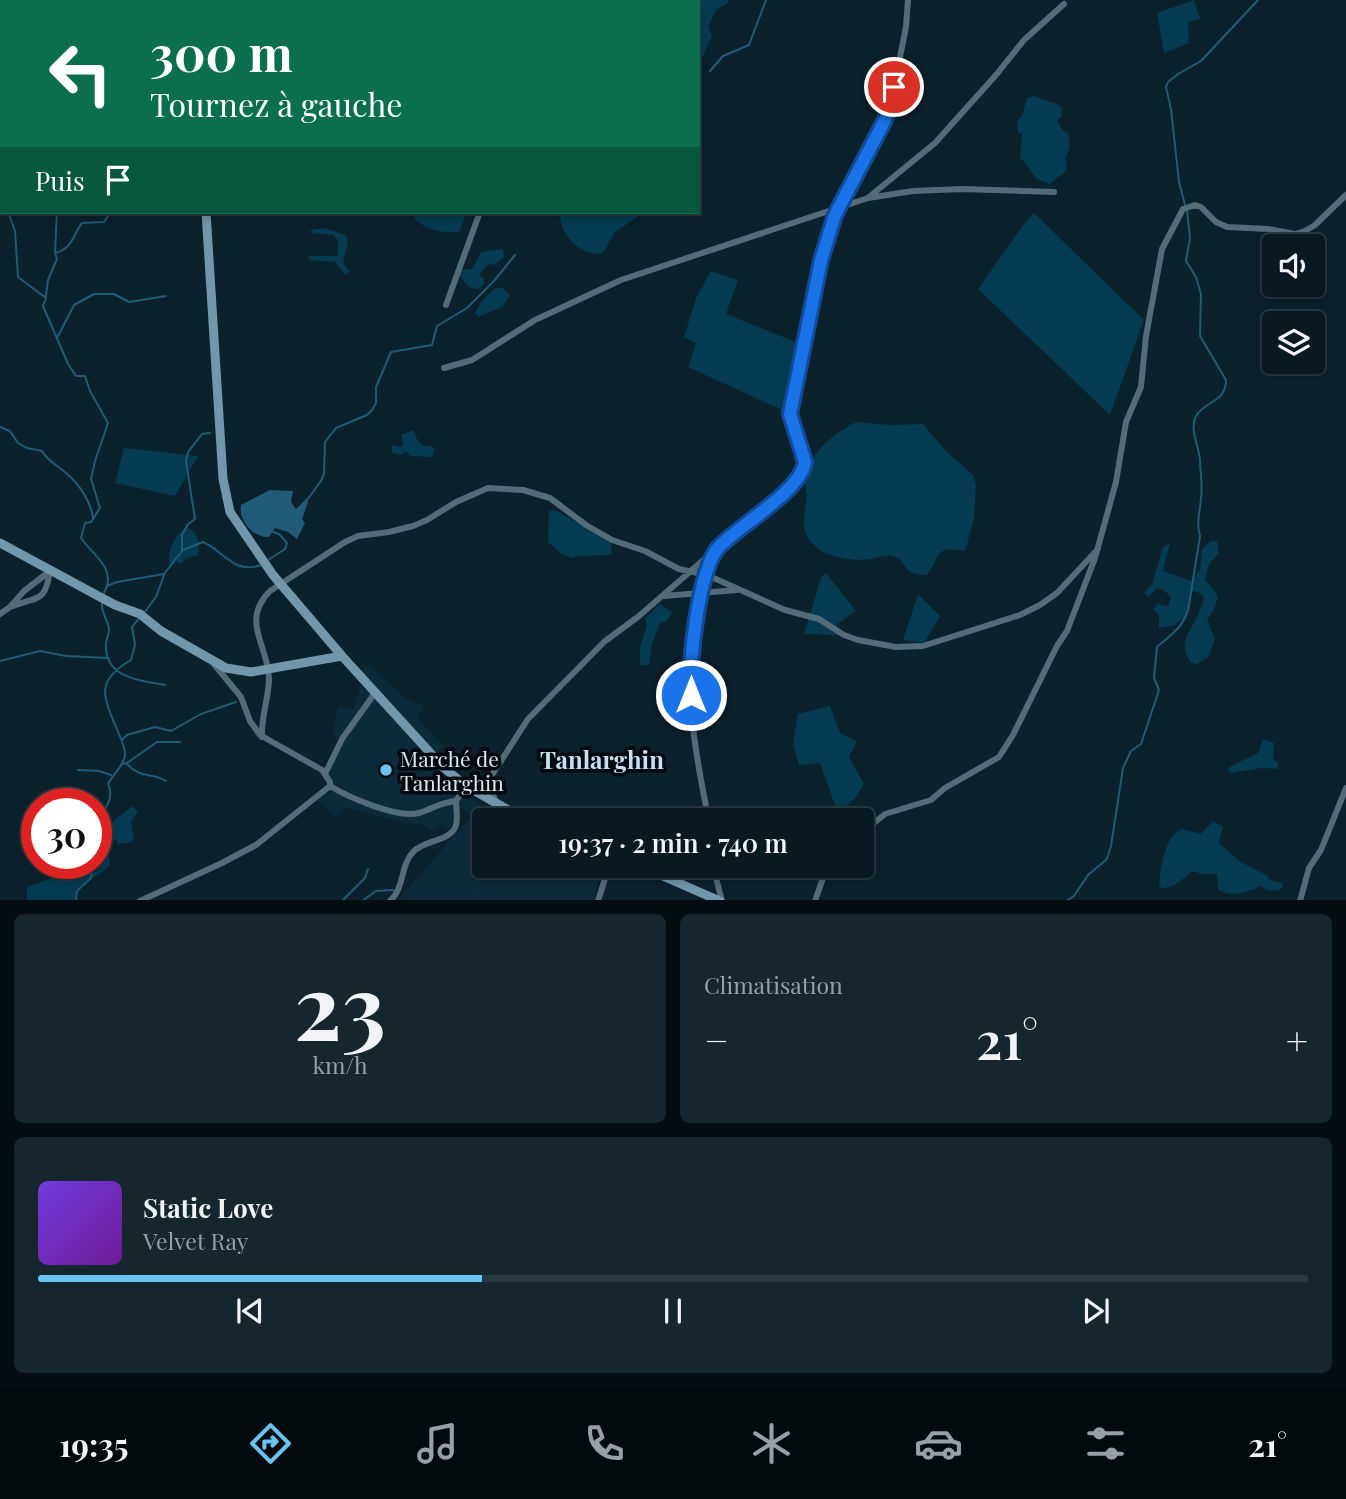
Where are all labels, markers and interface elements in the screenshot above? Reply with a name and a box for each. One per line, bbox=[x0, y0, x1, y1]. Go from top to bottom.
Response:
text: 300 m bbox=[150, 19, 293, 84]
icon: left bbox=[35, 28, 126, 119]
pin bbox=[864, 57, 924, 117]
icon: arrive bbox=[875, 68, 913, 106]
text: Tournez à gauche bbox=[150, 82, 403, 125]
icon: arrive bbox=[99, 161, 137, 199]
text: Puis bbox=[35, 163, 85, 198]
map controls bbox=[1262, 234, 1325, 374]
button: sound bbox=[1262, 234, 1325, 297]
button: layers bbox=[1262, 311, 1325, 374]
position arrow bbox=[654, 658, 728, 732]
district label: Tanlarghin bbox=[540, 743, 664, 775]
place label: Marché de Tanlarghin bbox=[400, 744, 504, 796]
marker: Marché de Tanlarghin bbox=[378, 762, 394, 778]
speed limit sign: 30 bbox=[21, 788, 112, 879]
text: 19:37 · 2 min · 740 m bbox=[558, 825, 788, 860]
text: 23 bbox=[294, 943, 386, 1064]
text: Climatisation bbox=[704, 969, 843, 1000]
text: 21° bbox=[976, 1004, 1038, 1073]
text: − bbox=[704, 1014, 729, 1065]
text: + bbox=[1286, 1014, 1308, 1065]
text: km/h bbox=[312, 1049, 368, 1080]
text: Static Love bbox=[143, 1190, 273, 1225]
text: Velvet Ray bbox=[143, 1225, 248, 1256]
icon: previous bbox=[231, 1292, 269, 1330]
icon: pause bbox=[654, 1292, 692, 1330]
icon: next bbox=[1077, 1292, 1115, 1330]
icon: directions bbox=[246, 1419, 295, 1468]
icon: music bbox=[413, 1419, 462, 1468]
icon: phone bbox=[580, 1419, 629, 1468]
icon: climate bbox=[747, 1419, 796, 1468]
icon: car bbox=[914, 1419, 963, 1468]
icon: filters bbox=[1081, 1419, 1130, 1468]
text: 19:35 bbox=[59, 1422, 129, 1465]
text: 21° bbox=[1248, 1422, 1287, 1465]

